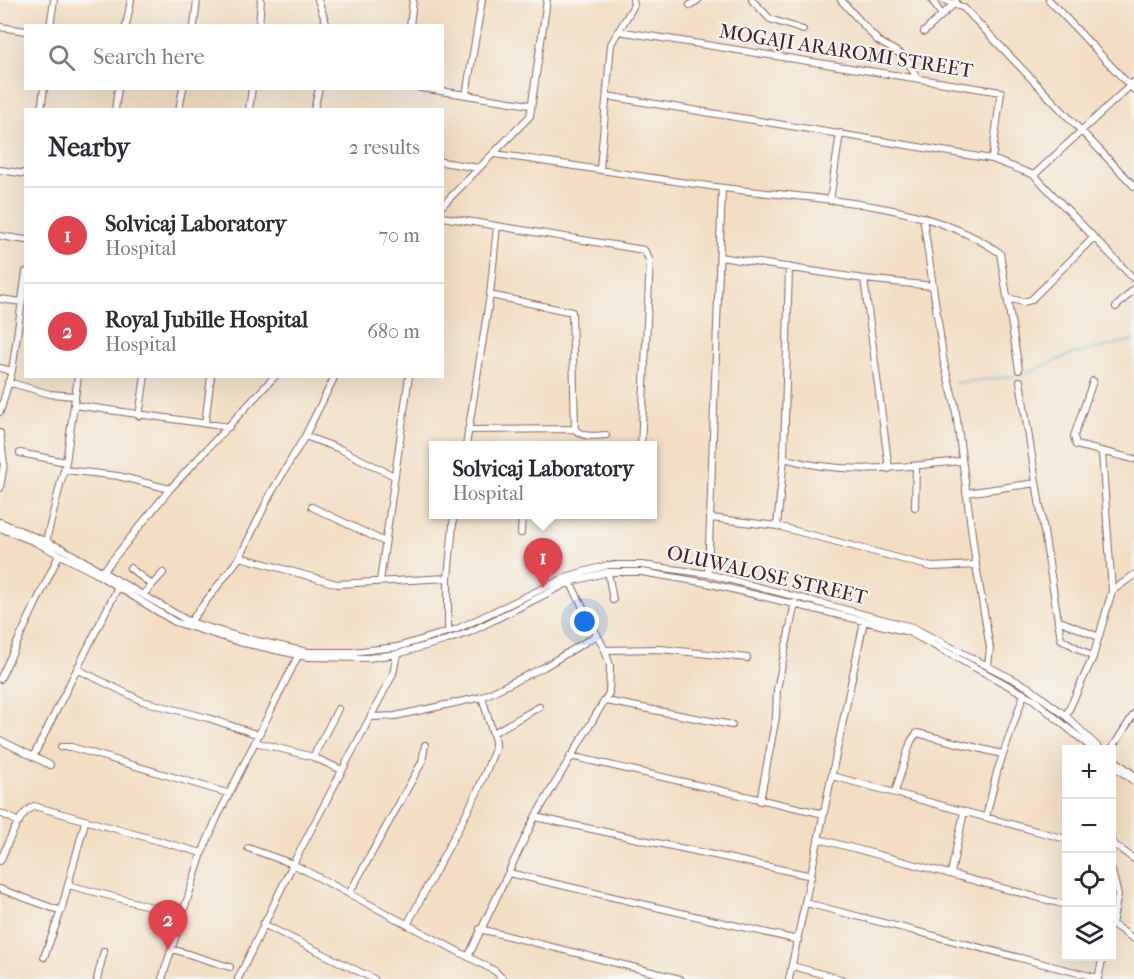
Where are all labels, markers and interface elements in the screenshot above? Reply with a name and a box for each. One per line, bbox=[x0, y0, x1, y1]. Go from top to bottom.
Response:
street label: MOGAJI ARAROMI STREET bbox=[717, 20, 975, 83]
search box bbox=[24, 24, 444, 90]
icon: search bbox=[45, 41, 78, 74]
text: Search here bbox=[93, 44, 205, 70]
text: Nearby bbox=[48, 132, 130, 163]
text: 2 results bbox=[349, 136, 420, 159]
text: Solvicaj Laboratory bbox=[105, 211, 286, 237]
text: 1 bbox=[64, 224, 71, 247]
text: 70 m bbox=[378, 224, 420, 247]
text: Hospital bbox=[105, 237, 177, 260]
text: Royal Jubille Hospital bbox=[105, 307, 308, 333]
text: 2 bbox=[62, 320, 73, 343]
text: 680 m bbox=[367, 320, 420, 343]
text: Hospital bbox=[105, 333, 177, 356]
popup bbox=[429, 441, 657, 519]
text: Solvicaj Laboratory bbox=[452, 456, 634, 482]
text: Hospital bbox=[452, 482, 524, 505]
pin: 1 bbox=[524, 538, 562, 588]
street label: OLUWALOSE STREET bbox=[665, 541, 870, 609]
your location bbox=[570, 607, 599, 636]
map controls bbox=[1062, 745, 1116, 961]
button: + bbox=[1062, 745, 1116, 799]
button: − bbox=[1062, 799, 1116, 853]
button: locate bbox=[1062, 853, 1116, 907]
pin: 2 bbox=[148, 900, 188, 950]
button: layers bbox=[1062, 907, 1116, 961]

